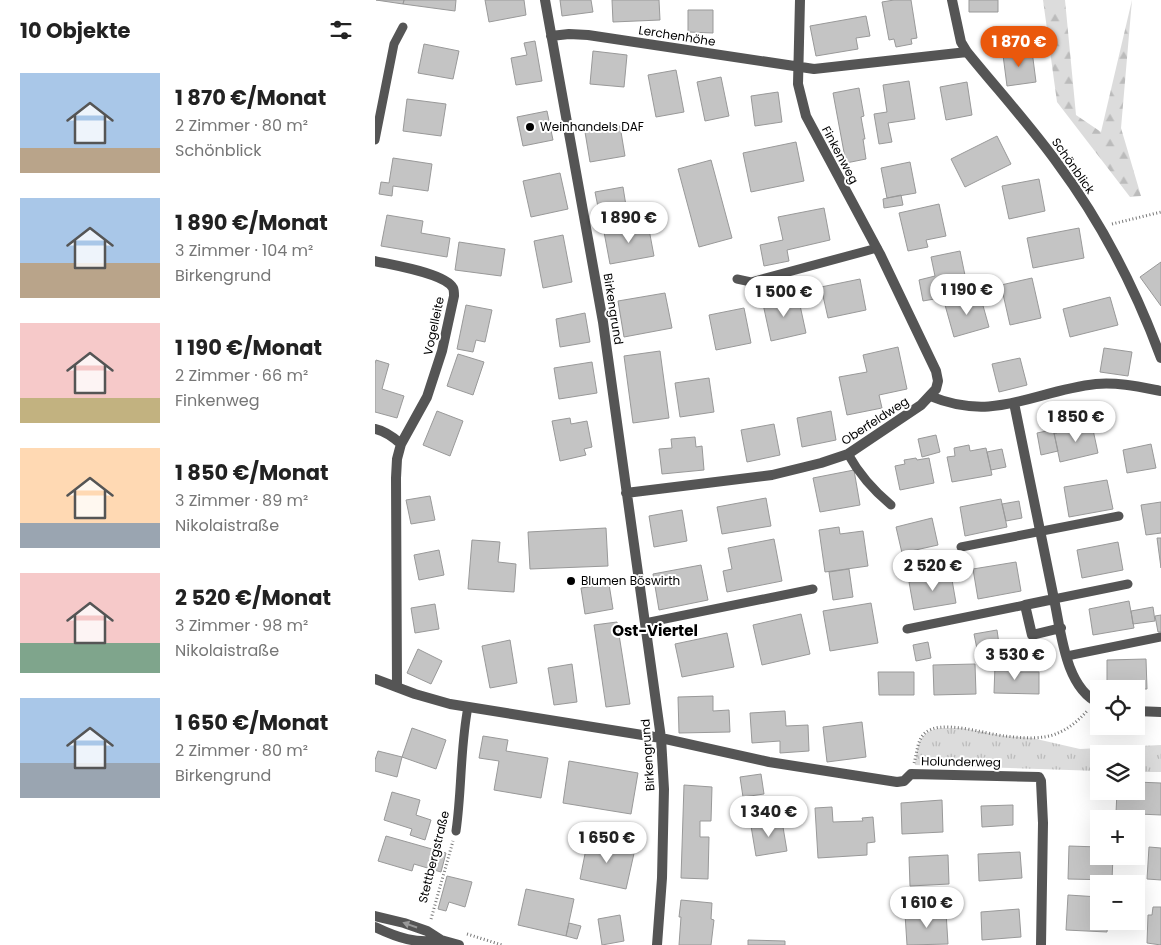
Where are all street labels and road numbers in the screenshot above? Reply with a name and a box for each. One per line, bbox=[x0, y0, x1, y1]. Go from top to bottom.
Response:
street label: Lerchenhöhe bbox=[637, 21, 717, 50]
street label: Finkenweg bbox=[818, 123, 863, 187]
street label: Schönblick bbox=[1048, 134, 1099, 198]
street label: Birkengrund bbox=[599, 272, 628, 346]
street label: Vogelleite bbox=[419, 295, 448, 357]
street label: Oberfeldweg bbox=[838, 392, 912, 449]
street label: Birkengrund bbox=[637, 718, 658, 792]
street label: Holunderweg bbox=[921, 752, 1001, 771]
street label: Stettbergstraße bbox=[414, 809, 453, 905]

